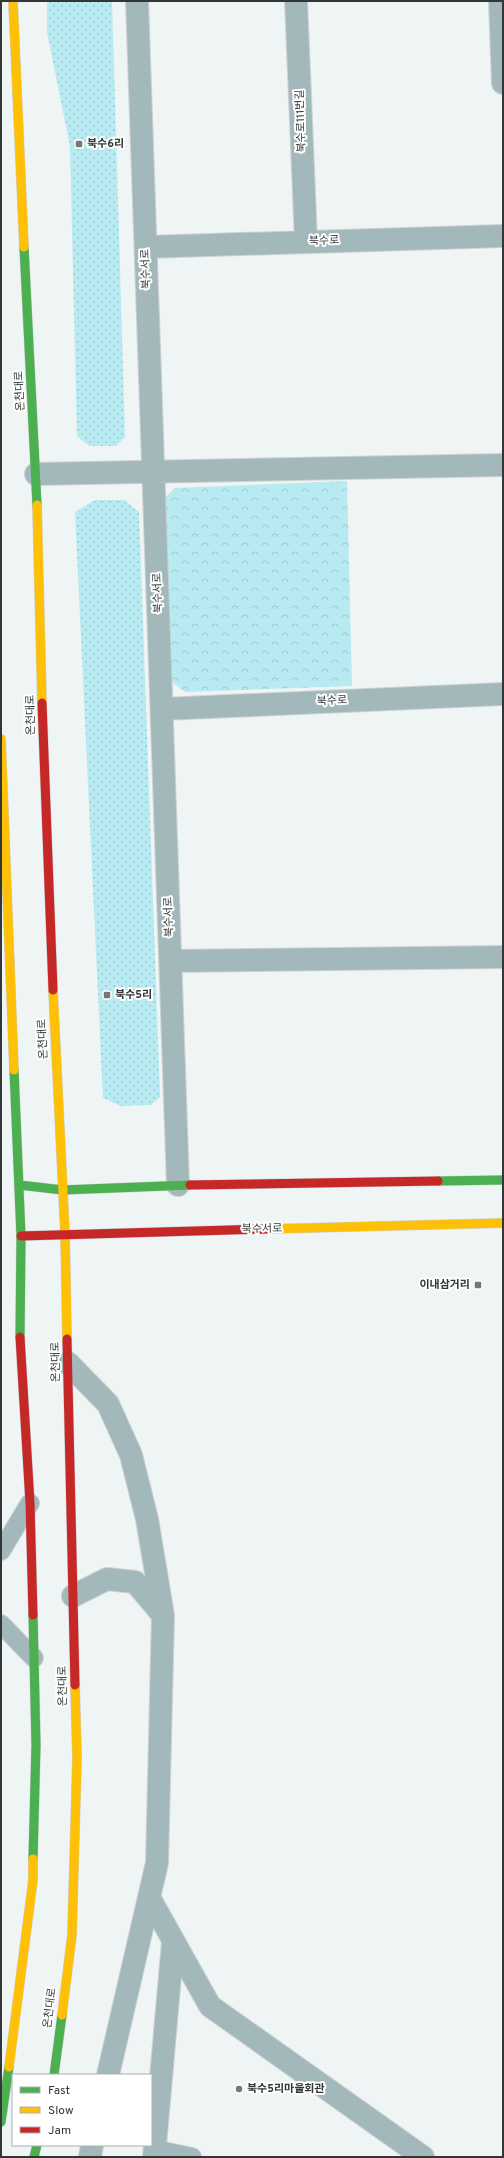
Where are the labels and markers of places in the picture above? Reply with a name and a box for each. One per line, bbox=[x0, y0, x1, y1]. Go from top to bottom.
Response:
place label: 북수6리 bbox=[87, 137, 124, 151]
marker: 북수6리 bbox=[74, 139, 84, 149]
place label: 북수5리 bbox=[115, 988, 152, 1002]
marker: 북수5리 bbox=[102, 990, 112, 1000]
place label: 이내삼거리 bbox=[419, 1278, 470, 1292]
marker: 이내삼거리 bbox=[473, 1280, 483, 1290]
place label: 북수5리마을회관 bbox=[247, 2082, 325, 2096]
marker: 북수5리마을회관 bbox=[234, 2084, 244, 2094]

